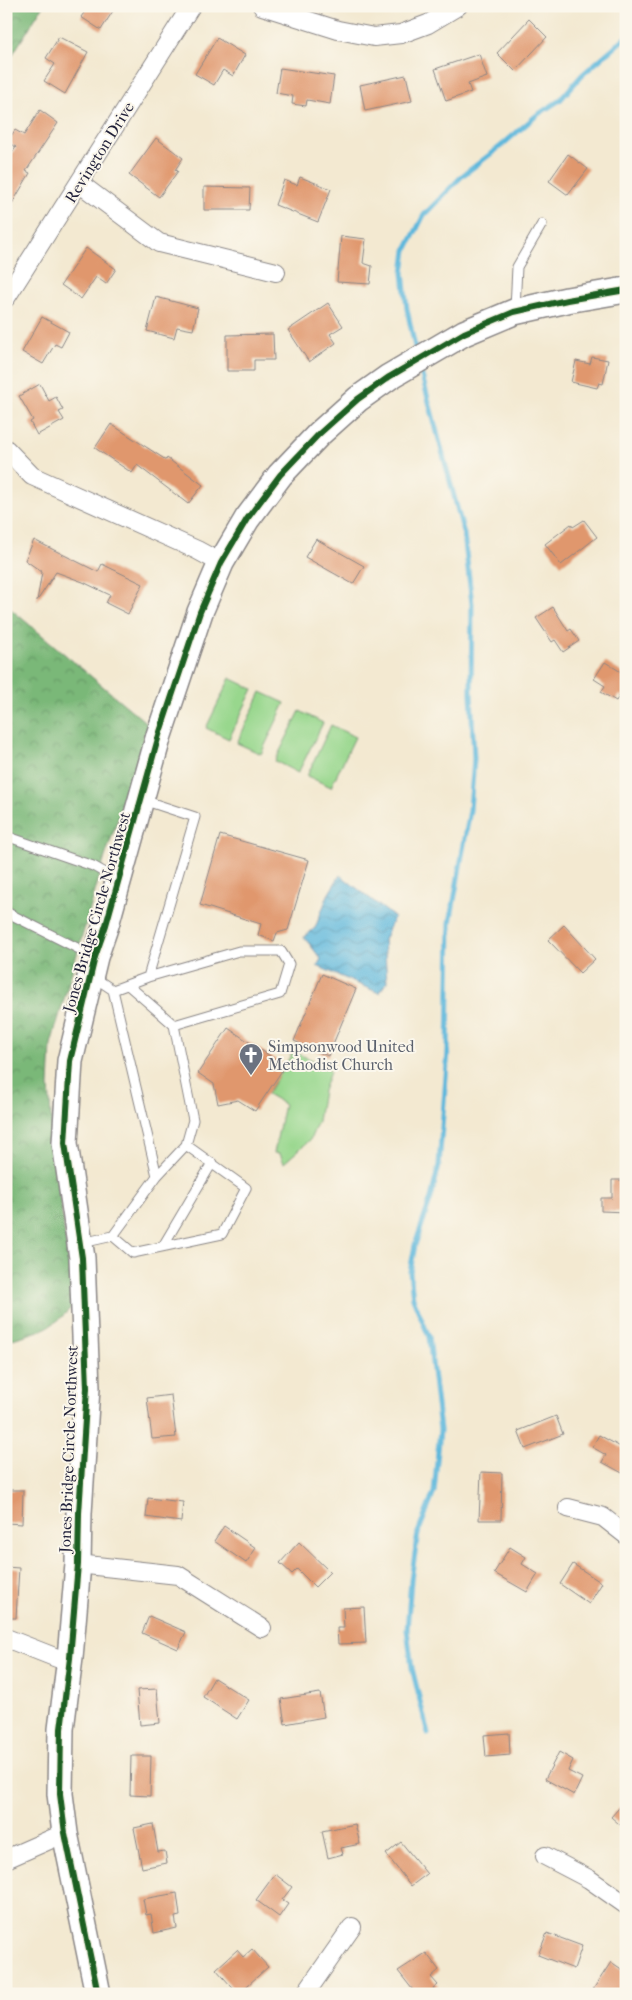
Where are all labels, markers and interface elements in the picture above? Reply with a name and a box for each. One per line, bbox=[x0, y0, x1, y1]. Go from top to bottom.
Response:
street label: Revington Drive bbox=[61, 98, 138, 206]
street label: Jones Bridge Circle Northwest bbox=[58, 809, 134, 1016]
place label: Simpsonwood United Methodist Church bbox=[268, 1037, 415, 1074]
church icon: Simpsonwood United Methodist Church bbox=[238, 1042, 264, 1076]
street label: Jones Bridge Circle Northwest bbox=[55, 1345, 82, 1555]

